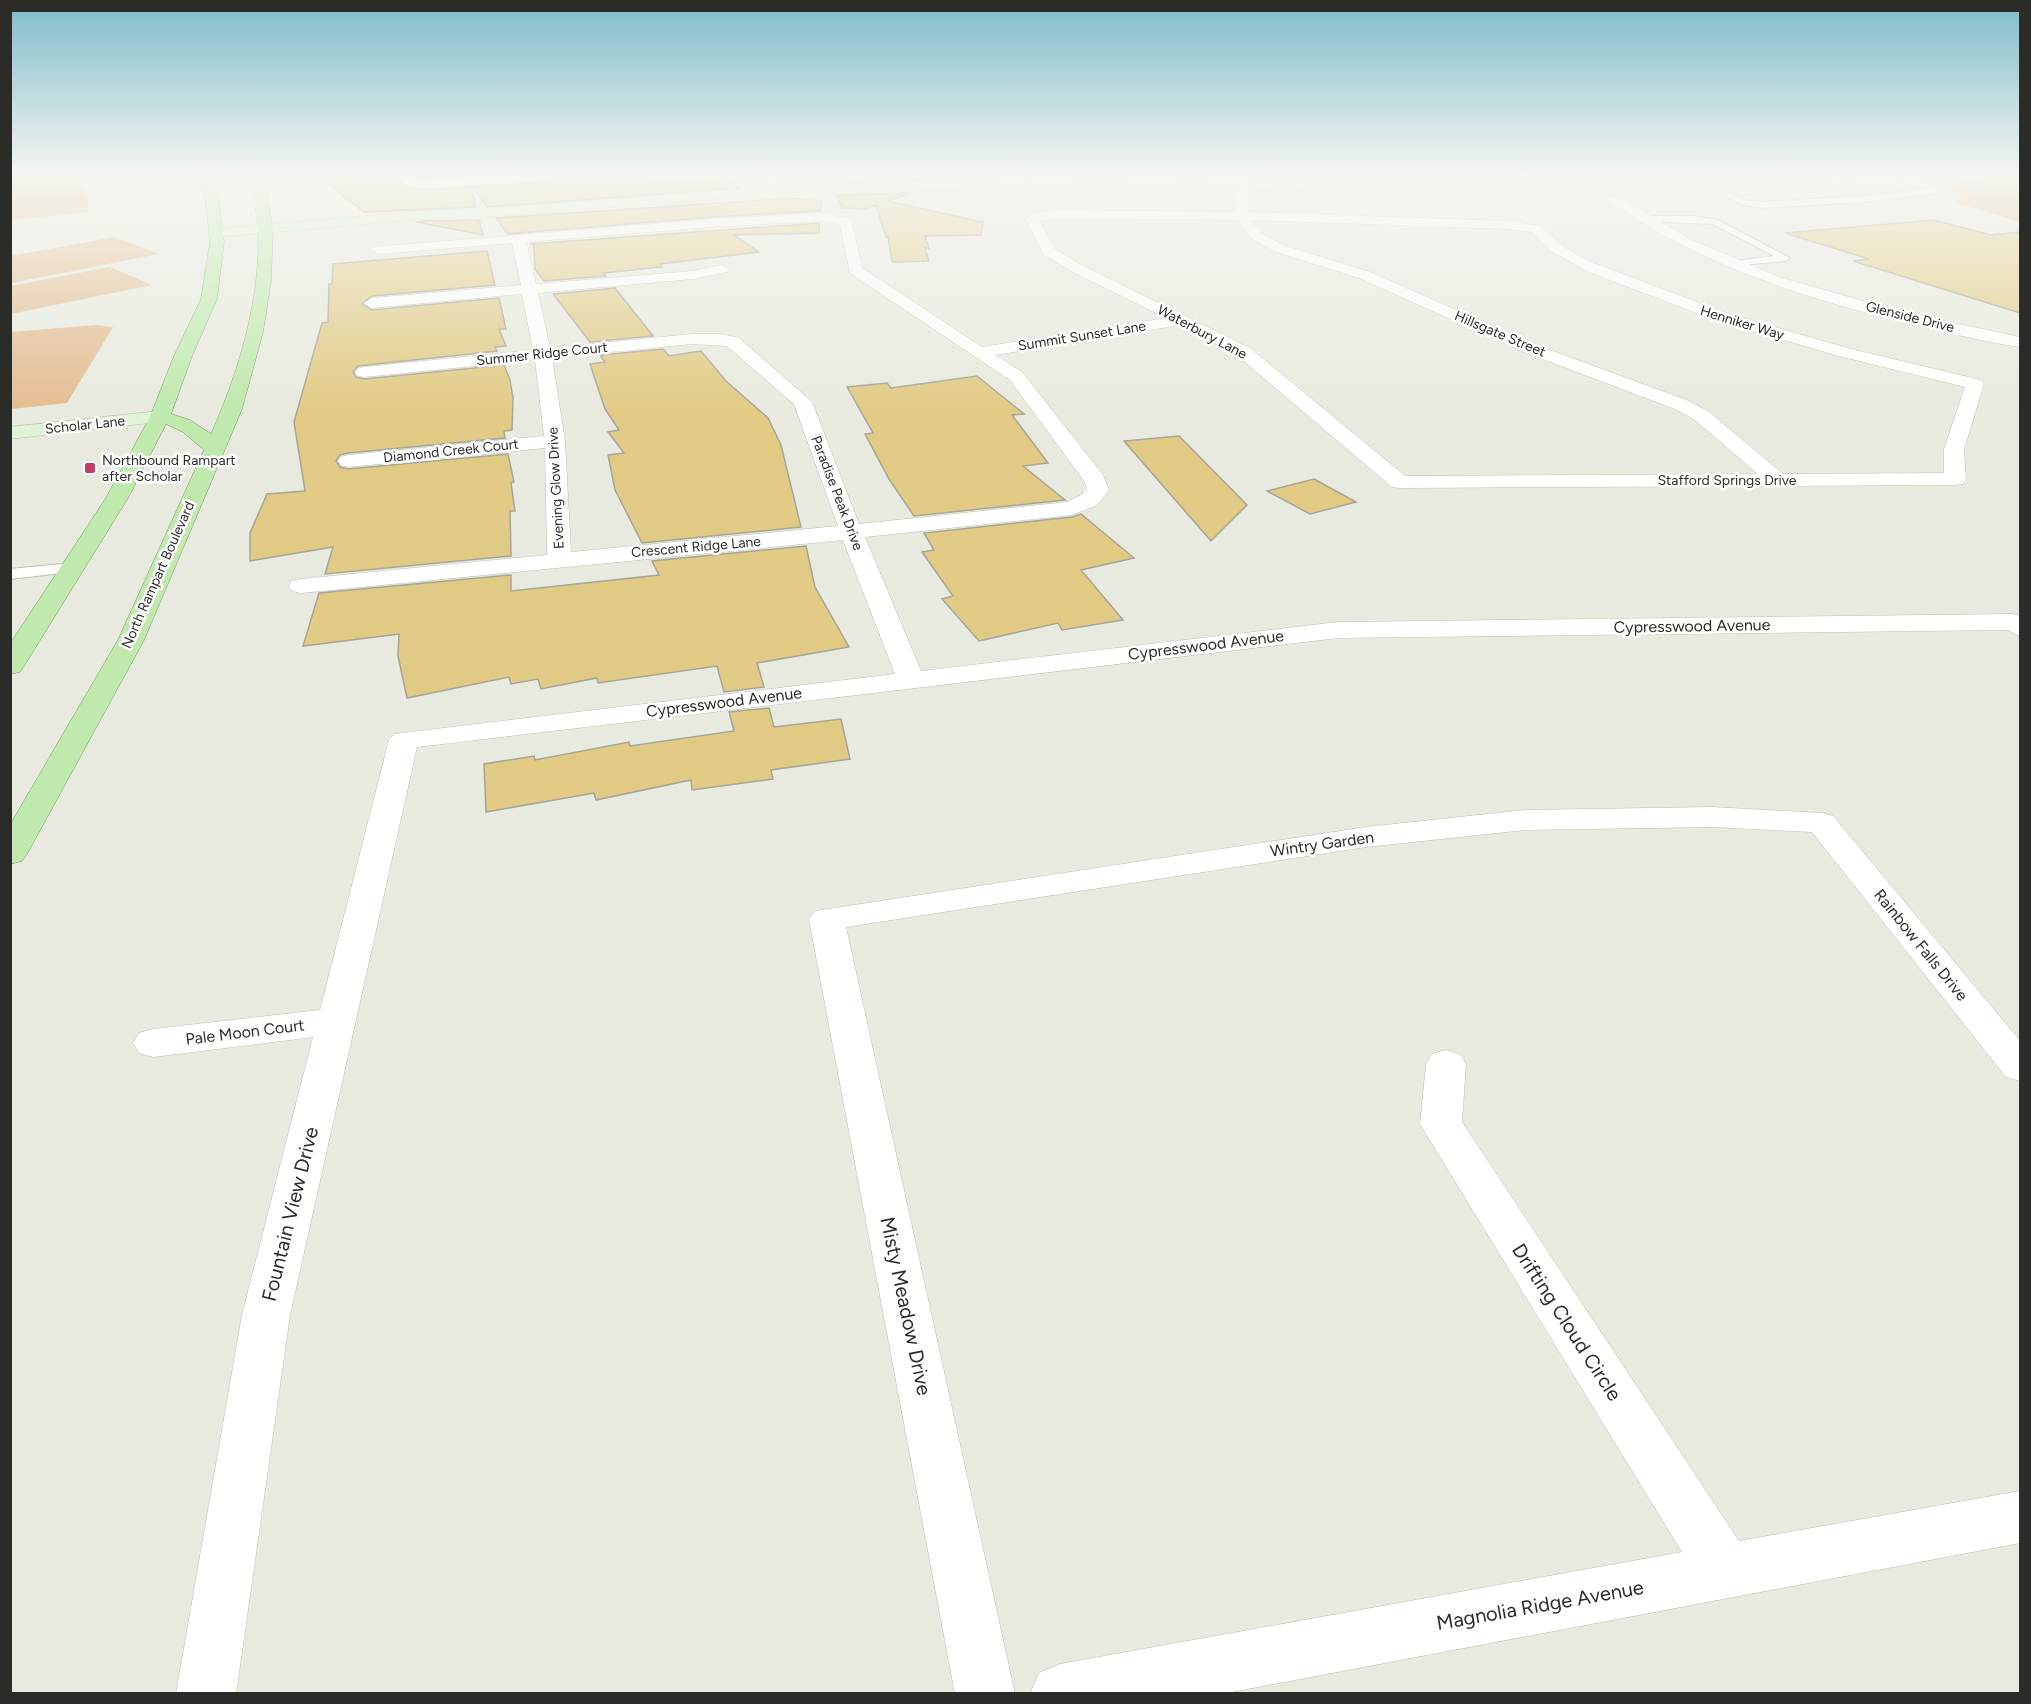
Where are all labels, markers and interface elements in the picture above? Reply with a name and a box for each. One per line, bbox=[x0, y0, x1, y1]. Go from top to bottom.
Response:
street label: Glenside Drive bbox=[1864, 298, 1956, 336]
street label: Waterbury Lane bbox=[1154, 301, 1250, 363]
street label: Henniker Way bbox=[1698, 302, 1787, 344]
street label: Hillsgate Street bbox=[1452, 307, 1548, 361]
street label: Summit Sunset Lane bbox=[1017, 317, 1148, 355]
street label: Summer Ridge Court bbox=[476, 339, 608, 369]
street label: Scholar Lane bbox=[44, 412, 126, 438]
street label: Evening Glow Drive bbox=[544, 426, 568, 549]
street label: Paradise Peak Drive bbox=[807, 433, 867, 553]
street label: Diamond Creek Court bbox=[383, 435, 519, 467]
place label: Northbound Rampart after Scholar bbox=[102, 452, 236, 485]
marker: Northbound Rampart after Scholar bbox=[83, 461, 97, 475]
street label: Stafford Springs Drive bbox=[1657, 472, 1797, 489]
street label: North Rampart Boulevard bbox=[118, 499, 198, 651]
street label: Crescent Ridge Lane bbox=[630, 533, 762, 561]
street label: Cypresswood Avenue bbox=[1613, 615, 1771, 637]
street label: Cypresswood Avenue bbox=[1127, 626, 1285, 664]
street label: Cypresswood Avenue bbox=[645, 683, 803, 721]
street label: Wintry Garden bbox=[1269, 827, 1375, 861]
street label: Rainbow Falls Drive bbox=[1870, 885, 1972, 1005]
street label: Pale Moon Court bbox=[184, 1015, 306, 1049]
street label: Fountain View Drive bbox=[257, 1124, 323, 1304]
street label: Misty Meadow Drive bbox=[875, 1215, 937, 1398]
street label: Drifting Cloud Circle bbox=[1507, 1239, 1627, 1405]
street label: Magnolia Ridge Avenue bbox=[1435, 1575, 1646, 1635]

